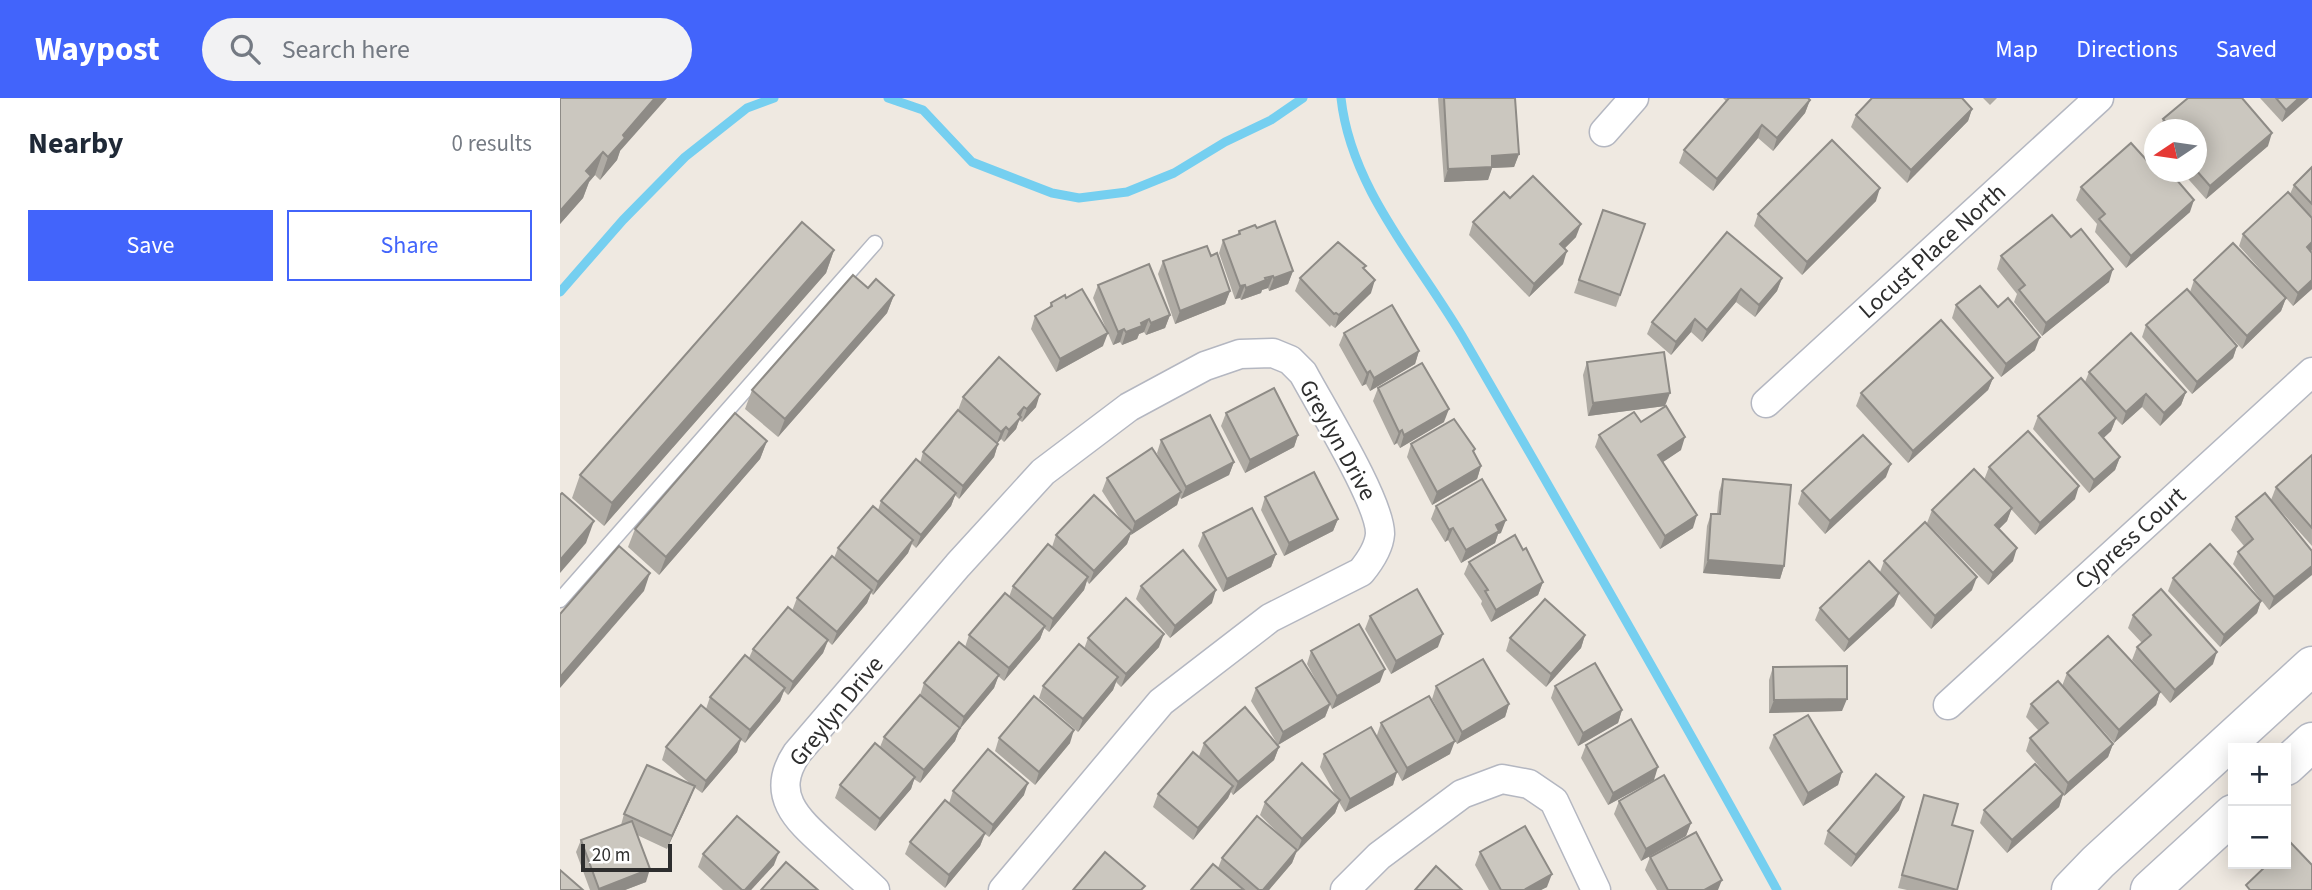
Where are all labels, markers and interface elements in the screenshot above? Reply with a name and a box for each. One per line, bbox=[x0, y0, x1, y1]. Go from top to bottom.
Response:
search box bbox=[202, 18, 692, 81]
text: Waypost bbox=[35, 26, 160, 73]
icon: search bbox=[226, 30, 264, 68]
text: Search here bbox=[282, 31, 410, 68]
text: Map bbox=[1995, 32, 2038, 67]
text: Directions bbox=[2076, 32, 2178, 67]
text: Saved bbox=[2216, 32, 2277, 67]
north arrow bbox=[2144, 119, 2207, 182]
text: Nearby bbox=[28, 122, 123, 165]
text: 0 results bbox=[452, 127, 532, 160]
street label: Locust Place North bbox=[1851, 176, 2014, 327]
button: Save bbox=[28, 210, 273, 281]
button: Share bbox=[287, 210, 532, 281]
street label: Greylyn Drive bbox=[1290, 373, 1385, 507]
street label: Cypress Court bbox=[2067, 479, 2194, 598]
street label: Greylyn Drive bbox=[781, 648, 892, 774]
map controls bbox=[2228, 743, 2291, 869]
button: + bbox=[2228, 743, 2291, 806]
button: − bbox=[2228, 806, 2291, 869]
scale bar bbox=[581, 841, 672, 873]
text: 20 m bbox=[592, 842, 630, 869]

